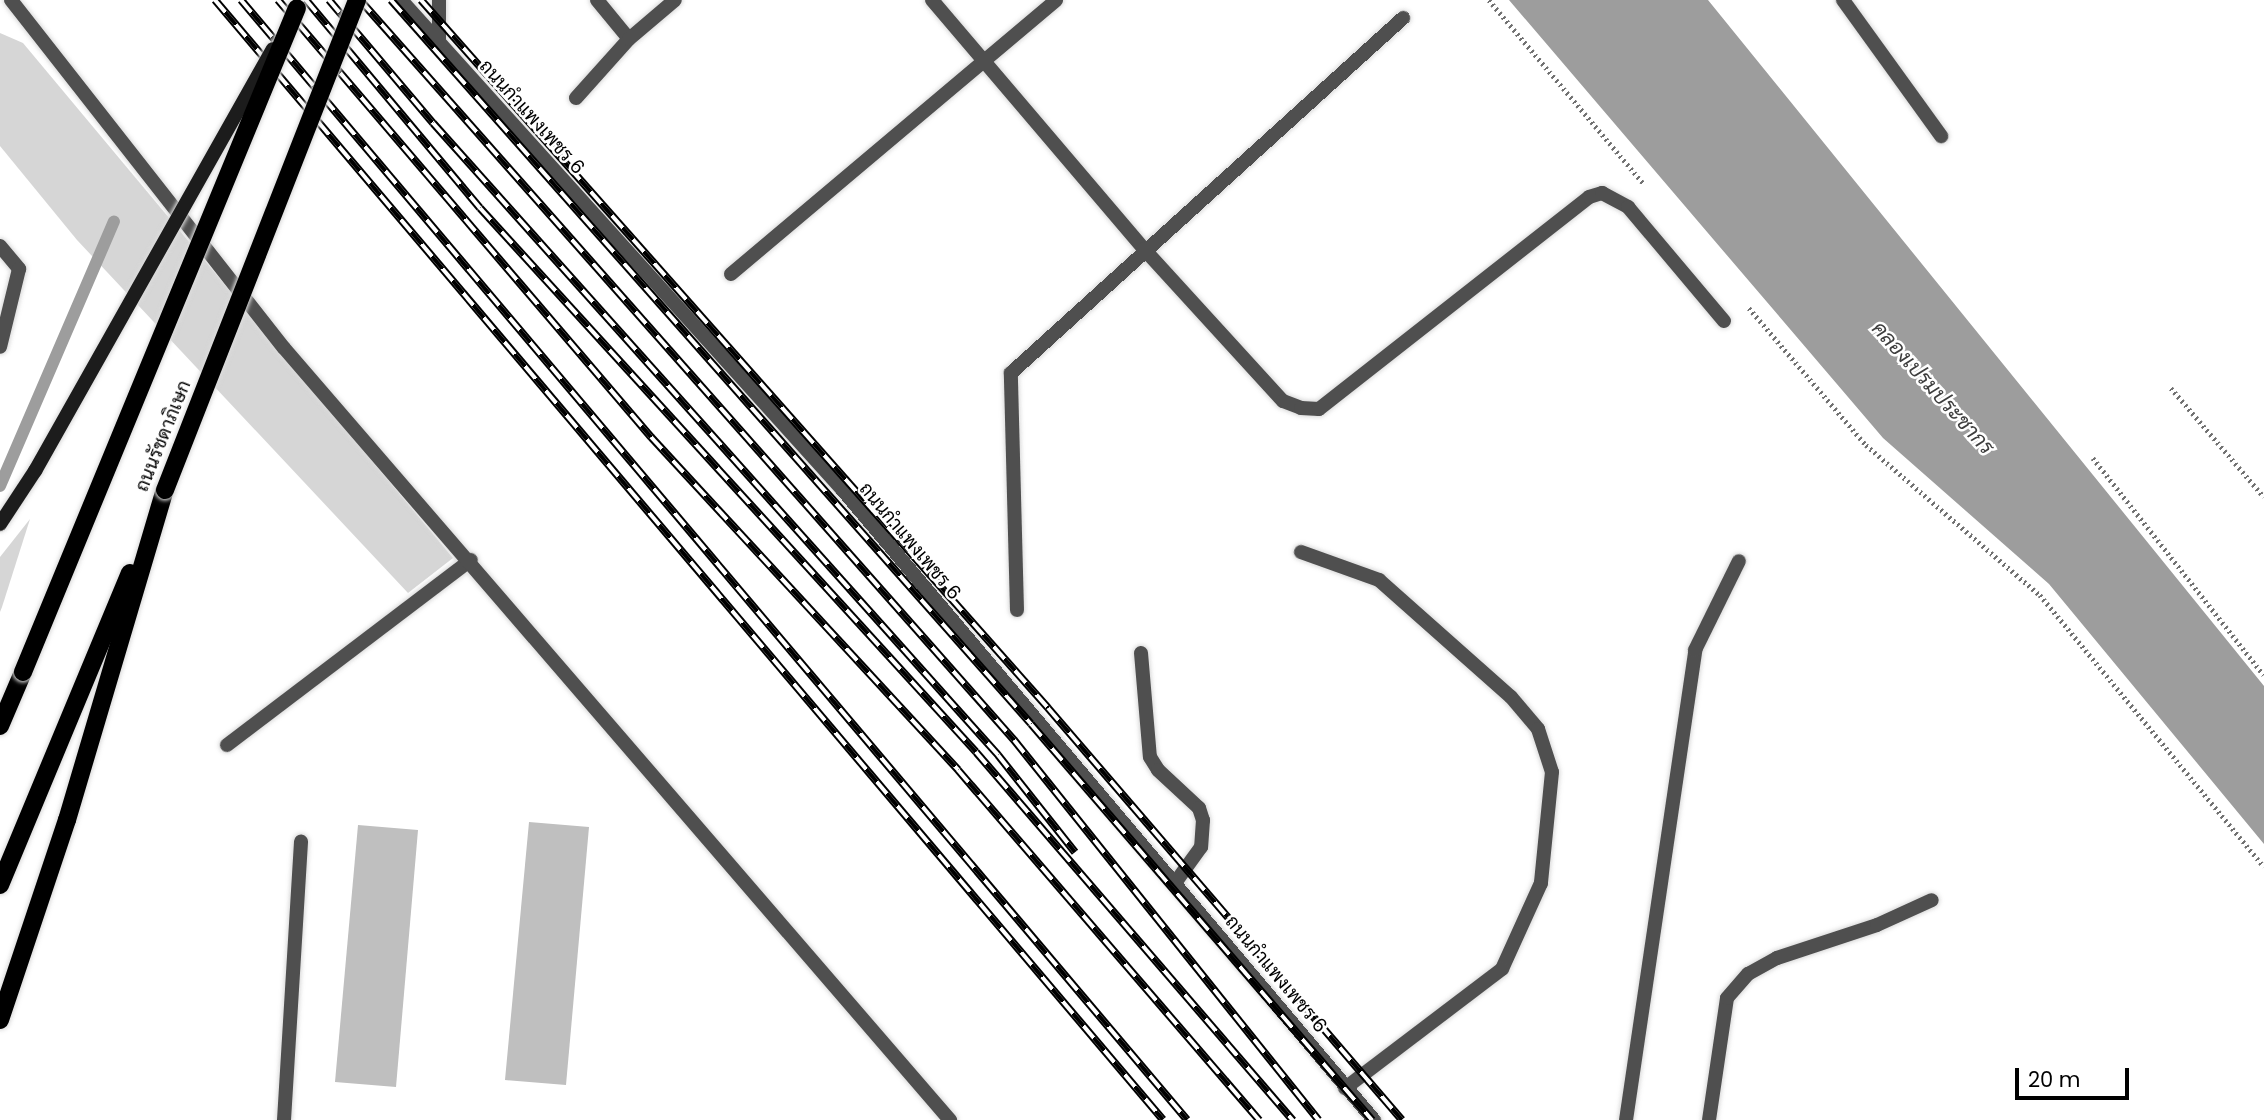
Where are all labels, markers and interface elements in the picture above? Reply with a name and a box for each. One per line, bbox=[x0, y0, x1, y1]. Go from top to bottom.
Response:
street label: ถนนกำแพงเพชร 6 bbox=[475, 55, 589, 179]
water label: คลองเปรมประชากร bbox=[1867, 316, 1999, 460]
street label: ถนนรัชดาภิเษก bbox=[130, 377, 196, 495]
street label: ถนนกำแพงเพชร 6 bbox=[854, 478, 966, 604]
street label: ถนนกำแพงเพชร 6 bbox=[1220, 911, 1332, 1037]
scale bar bbox=[2019, 1054, 2133, 1098]
text: 20 m bbox=[2028, 1065, 2081, 1094]

